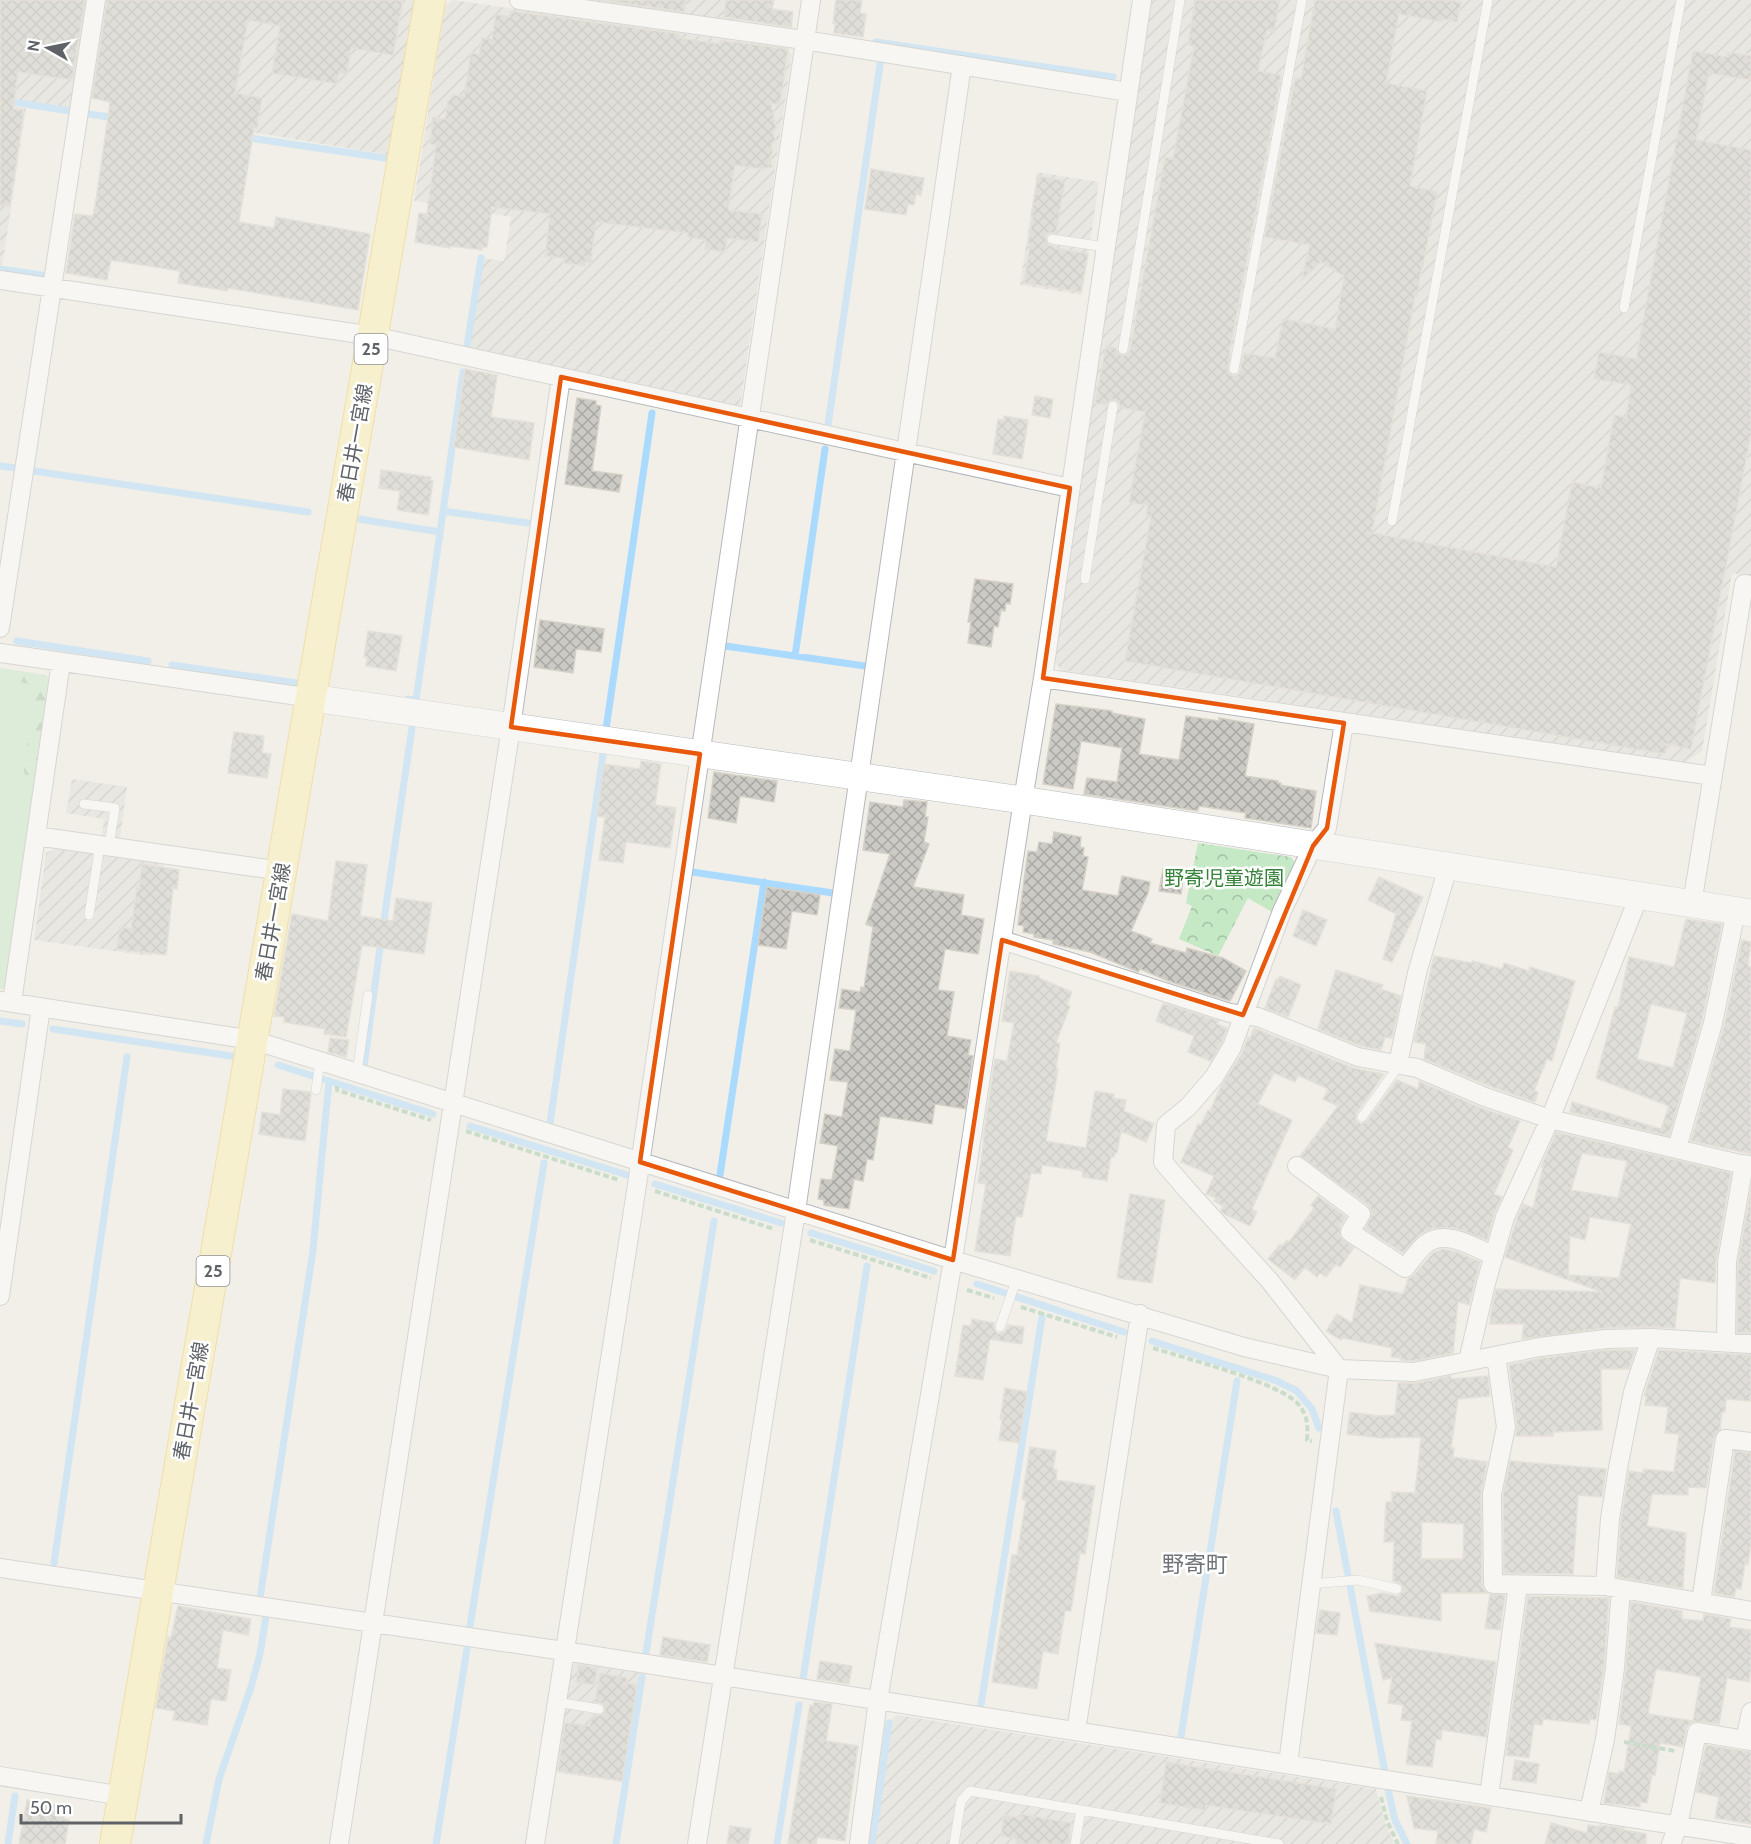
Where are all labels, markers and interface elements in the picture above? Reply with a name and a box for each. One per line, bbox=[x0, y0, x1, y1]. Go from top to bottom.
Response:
north arrow bbox=[18, 18, 78, 78]
text: N bbox=[23, 39, 44, 53]
road number: 25 bbox=[354, 334, 388, 364]
street label: 春日井一宮線 bbox=[333, 382, 377, 504]
street label: 春日井一宮線 bbox=[251, 861, 295, 983]
park label: 野寄児童遊園 bbox=[1164, 866, 1284, 890]
road number: 25 bbox=[196, 1256, 230, 1286]
street label: 春日井一宮線 bbox=[169, 1340, 213, 1462]
district label: 野寄町 bbox=[1162, 1551, 1228, 1578]
scale bar bbox=[21, 1787, 182, 1825]
text: 50 m bbox=[30, 1797, 72, 1819]

